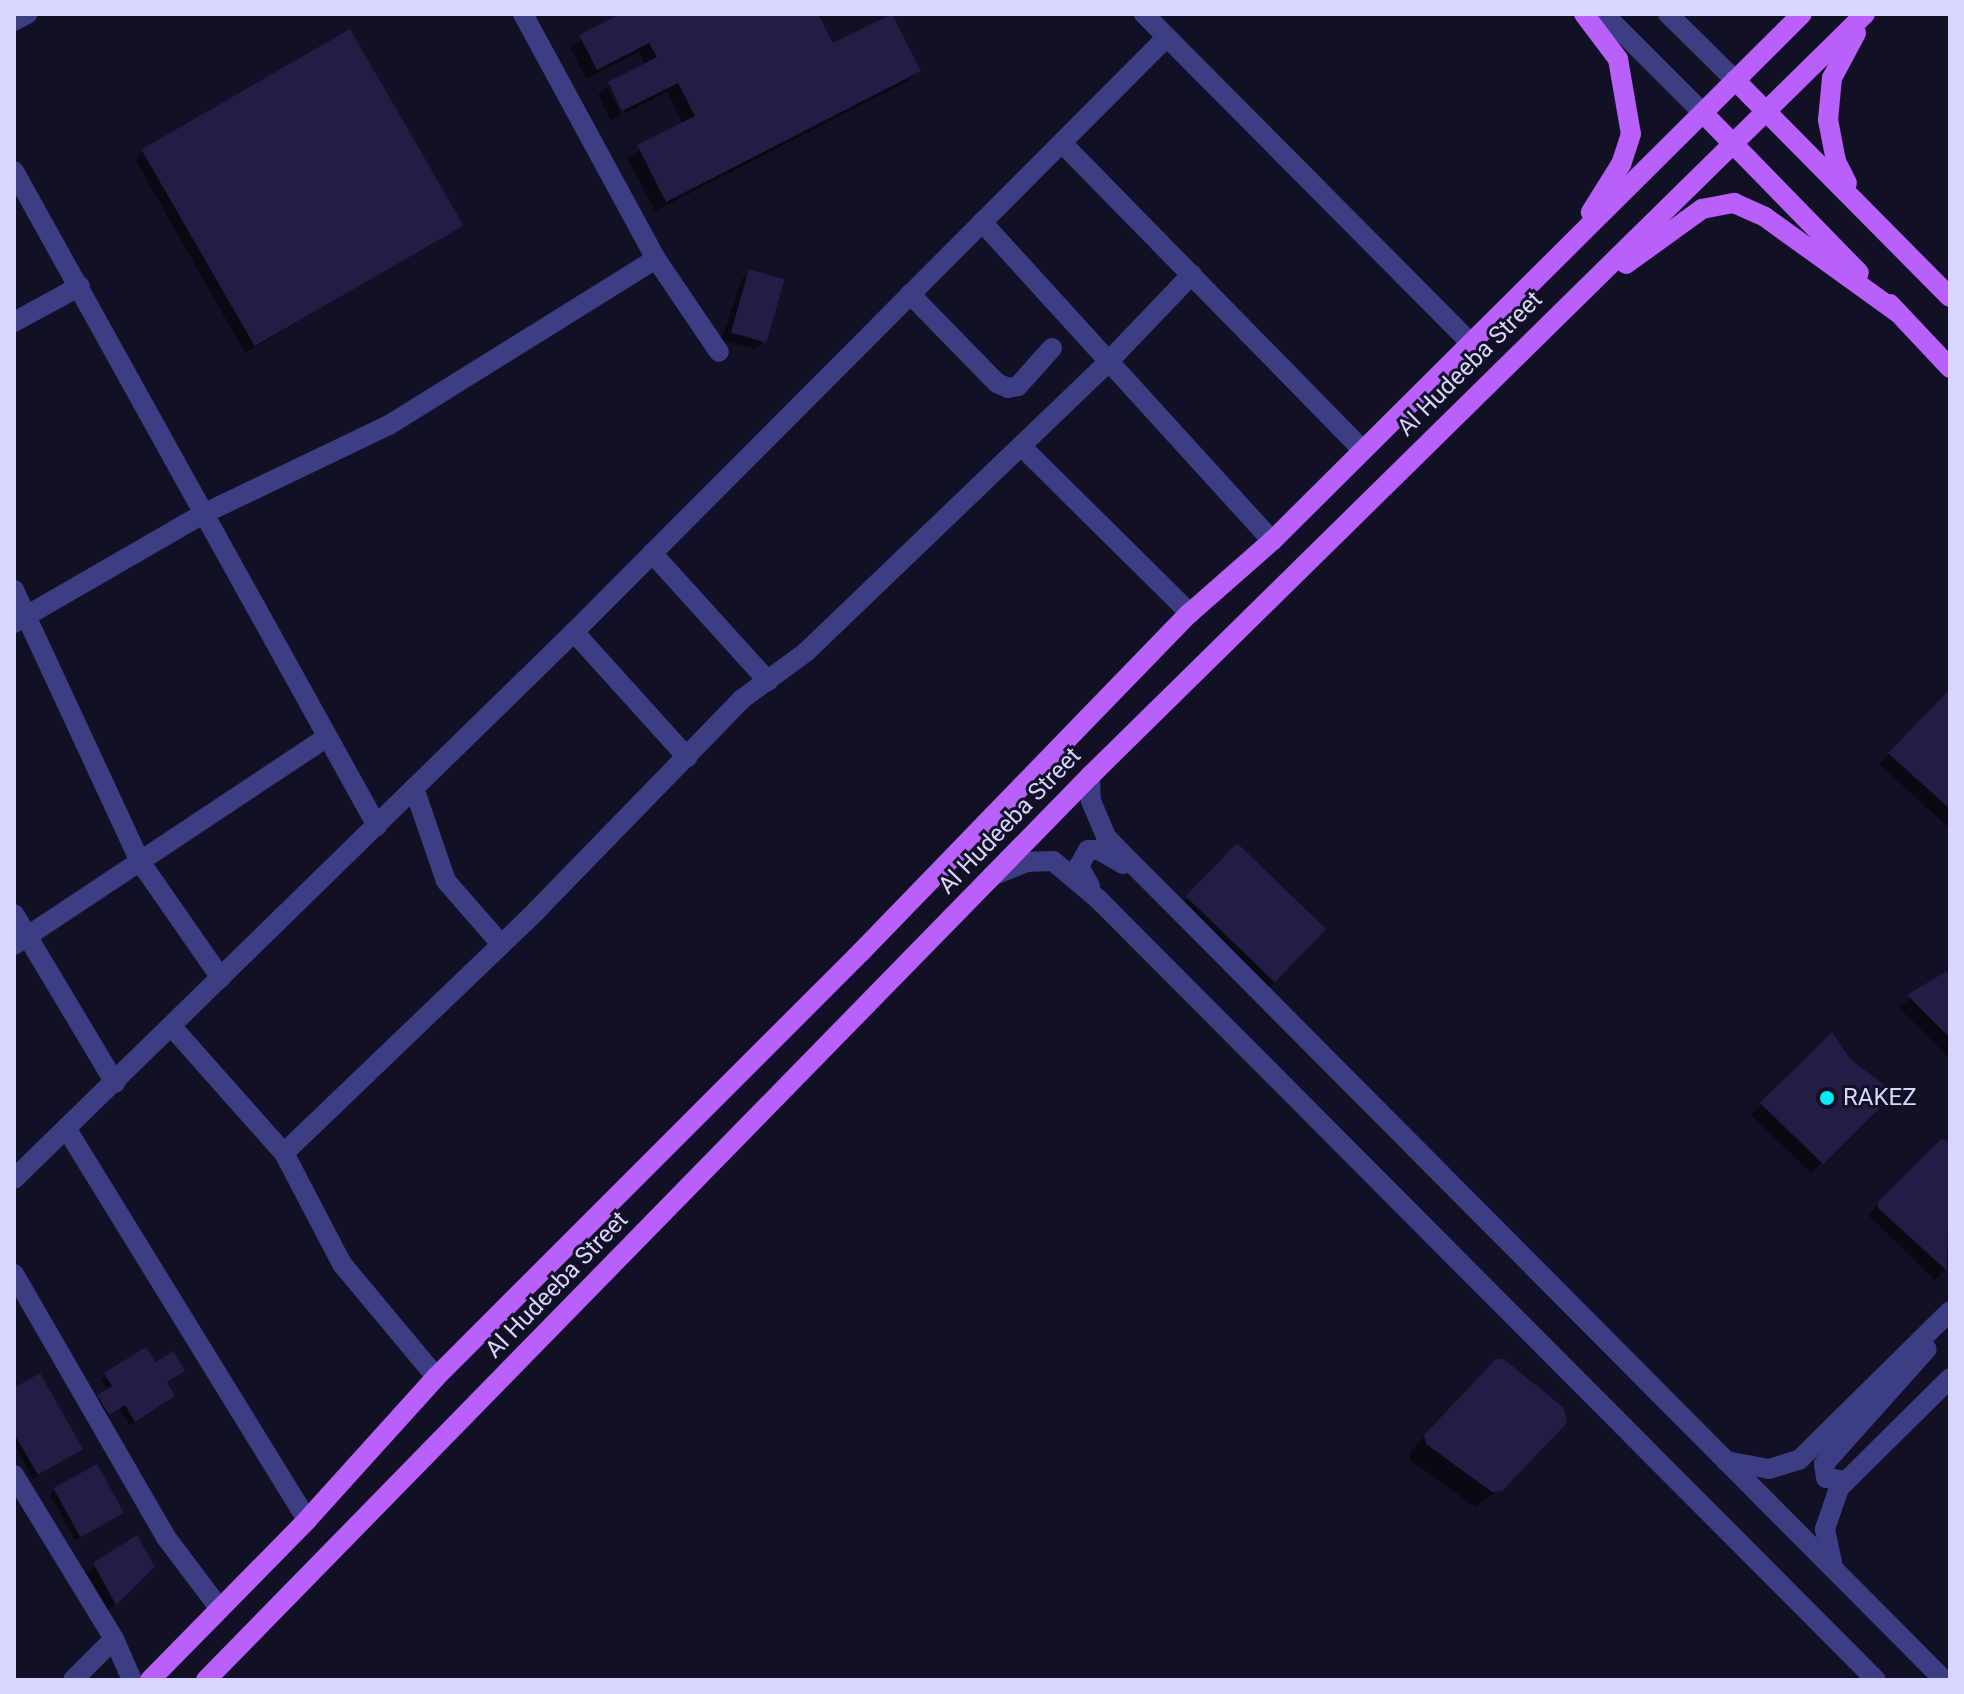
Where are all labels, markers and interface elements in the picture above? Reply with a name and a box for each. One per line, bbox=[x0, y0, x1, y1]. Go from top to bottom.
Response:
street label: Al Hudeeba Street bbox=[1392, 286, 1548, 442]
street label: Al Hudeeba Street bbox=[933, 742, 1087, 900]
place label: RAKEZ bbox=[1843, 1084, 1917, 1112]
marker: RAKEZ bbox=[1818, 1089, 1836, 1107]
street label: Al Hudeeba Street bbox=[480, 1206, 634, 1364]

